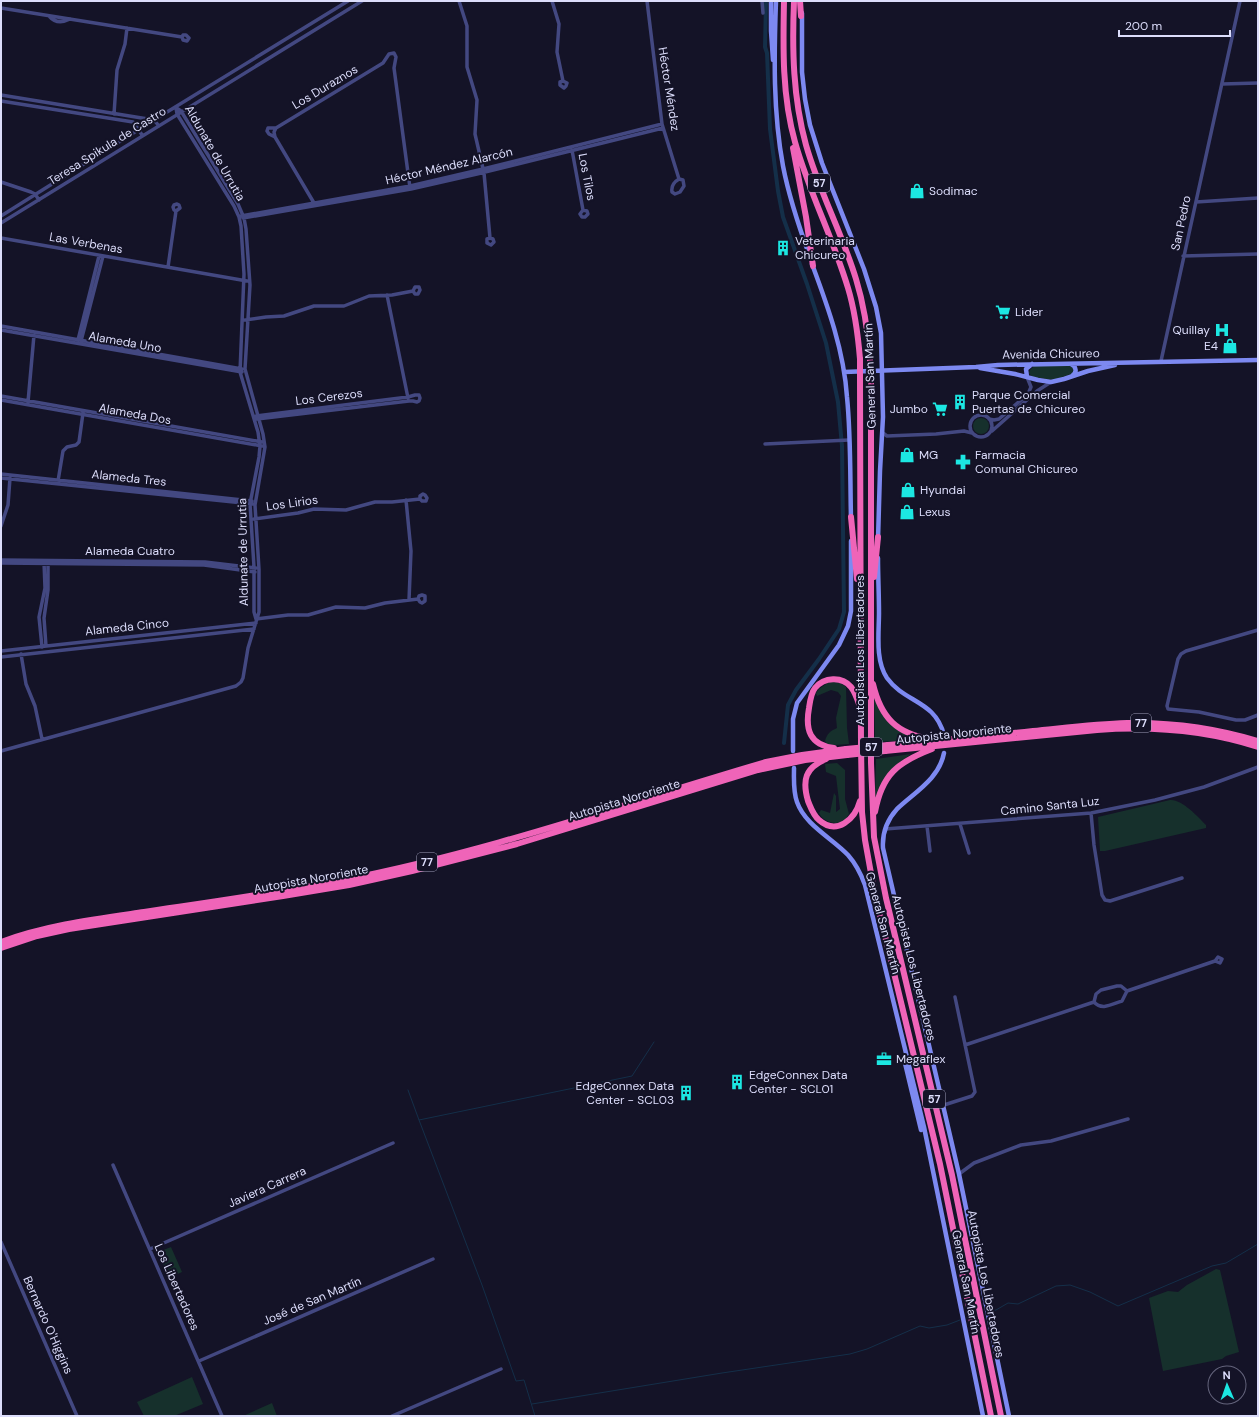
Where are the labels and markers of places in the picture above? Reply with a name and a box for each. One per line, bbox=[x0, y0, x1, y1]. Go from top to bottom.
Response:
shop icon: Sodimac bbox=[908, 182, 926, 200]
place label: Sodimac bbox=[929, 183, 978, 199]
place label: Veterinaria Chicureo bbox=[795, 233, 855, 263]
building icon: Veterinaria Chicureo bbox=[774, 239, 792, 257]
supermarket icon: Lider bbox=[994, 303, 1012, 321]
place label: Lider bbox=[1015, 304, 1044, 320]
hospital icon: Quillay bbox=[1213, 321, 1231, 339]
place label: Quillay bbox=[1173, 322, 1210, 338]
shop icon: E4 bbox=[1221, 337, 1239, 355]
place label: E4 bbox=[1204, 338, 1218, 354]
place label: Parque Comercial Puertas de Chicureo bbox=[972, 387, 1085, 417]
building icon: Parque Comercial Puertas de Chicureo bbox=[951, 393, 969, 411]
supermarket icon: Jumbo bbox=[931, 400, 949, 418]
place label: Jumbo bbox=[890, 401, 928, 417]
shop icon: MG bbox=[898, 446, 916, 464]
place label: MG bbox=[919, 447, 938, 463]
place label: Farmacia Comunal Chicureo bbox=[975, 447, 1078, 477]
pharmacy icon: Farmacia Comunal Chicureo bbox=[954, 453, 972, 471]
shop icon: Hyundai bbox=[899, 481, 917, 499]
place label: Hyundai bbox=[920, 482, 966, 498]
shop icon: Lexus bbox=[898, 503, 916, 521]
place label: Lexus bbox=[919, 504, 950, 520]
office icon: Megaflex bbox=[875, 1050, 893, 1068]
place label: Megaflex bbox=[896, 1051, 945, 1067]
place label: EdgeConnex Data Center - SCL01 bbox=[749, 1067, 848, 1097]
building icon: EdgeConnex Data Center - SCL01 bbox=[728, 1073, 746, 1091]
place label: EdgeConnex Data Center - SCL03 bbox=[575, 1078, 674, 1108]
building icon: EdgeConnex Data Center - SCL03 bbox=[677, 1084, 695, 1102]

